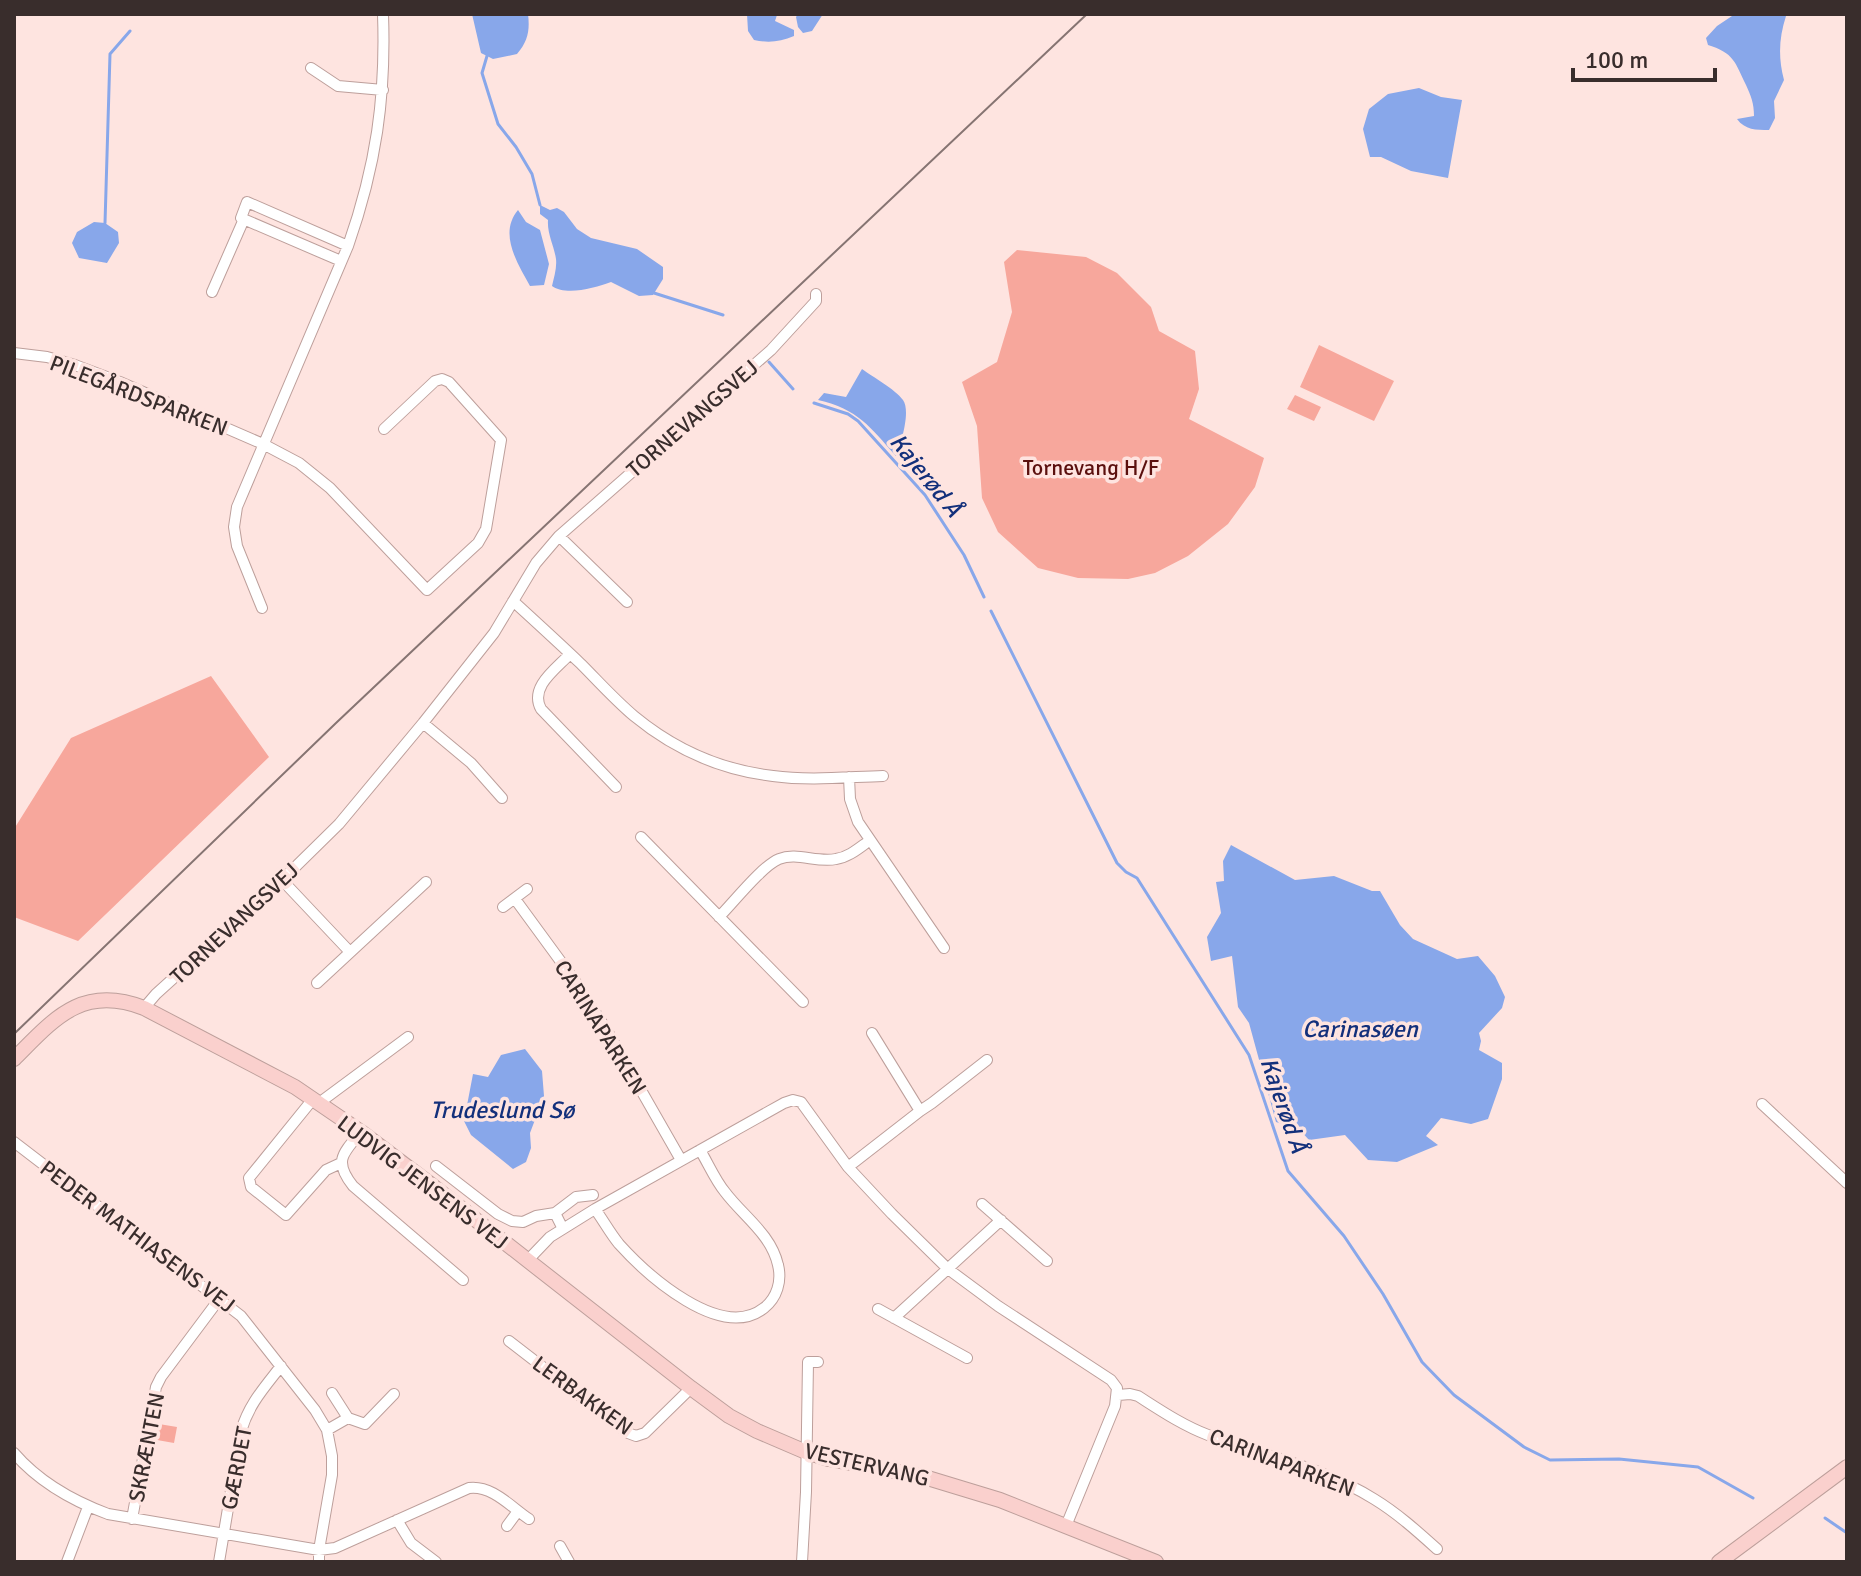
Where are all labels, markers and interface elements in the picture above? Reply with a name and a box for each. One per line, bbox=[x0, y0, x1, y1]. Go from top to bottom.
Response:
scale bar bbox=[1573, 32, 1715, 82]
text: 100 m bbox=[1585, 45, 1648, 75]
street label: PILEGÅRDSPARKEN bbox=[46, 349, 231, 442]
street label: TORNEVANGSVEJ bbox=[621, 354, 764, 483]
water label: Kajerød Å bbox=[883, 427, 970, 524]
park label: Tornevang H/F bbox=[1023, 454, 1159, 481]
street label: TORNEVANGSVEJ bbox=[165, 857, 304, 990]
street label: CARINAPARKEN bbox=[549, 955, 653, 1099]
water label: Carinasøen bbox=[1302, 1014, 1419, 1044]
water label: Kajerød Å bbox=[1254, 1053, 1315, 1158]
water label: Trudeslund Sø bbox=[430, 1095, 576, 1125]
street label: LUDVIG JENSENS VEJ bbox=[332, 1109, 513, 1255]
street label: PEDER MATHIASENS VEJ bbox=[35, 1154, 240, 1318]
street label: LERBAKKEN bbox=[527, 1350, 638, 1441]
street label: SKRÆNTEN bbox=[123, 1390, 170, 1504]
street label: CARINAPARKEN bbox=[1206, 1422, 1358, 1503]
street label: GÆRDET bbox=[215, 1424, 258, 1512]
street label: VESTERVANG bbox=[802, 1437, 932, 1492]

